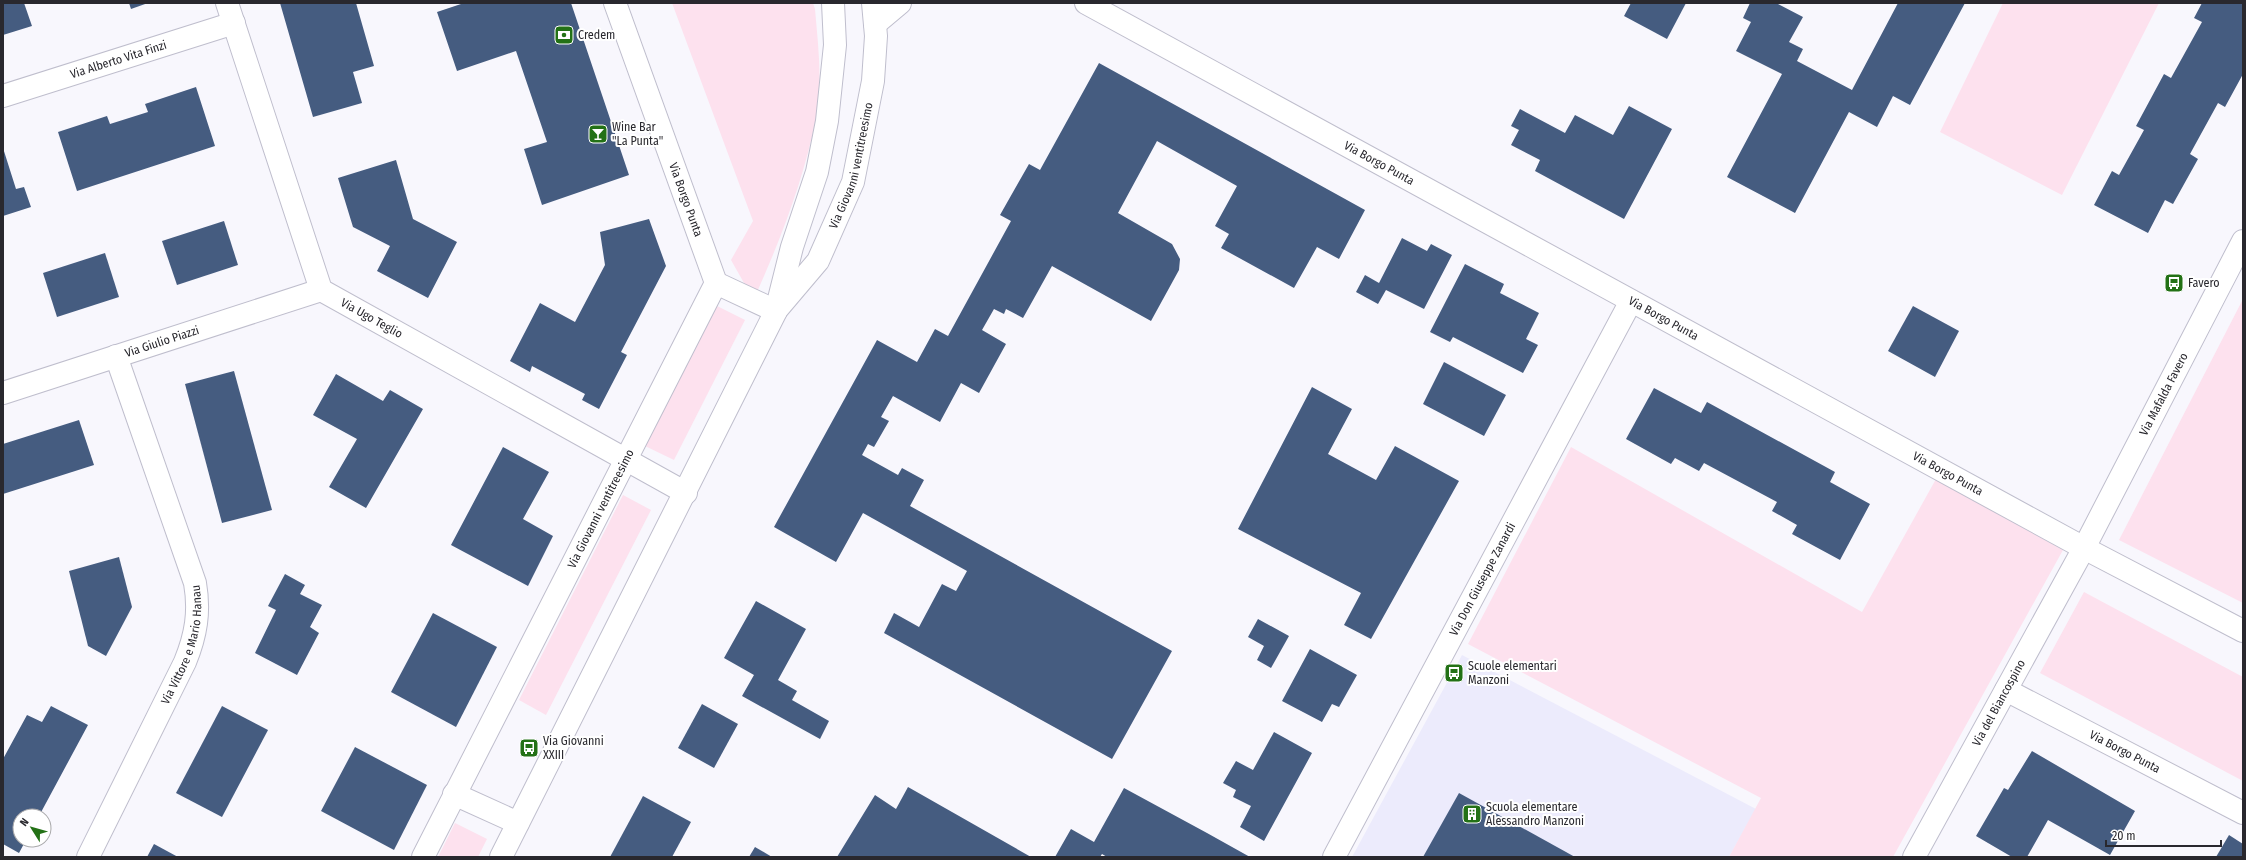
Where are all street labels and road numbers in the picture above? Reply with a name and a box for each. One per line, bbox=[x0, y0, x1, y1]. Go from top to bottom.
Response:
street label: Via Alberto Vita Finzi bbox=[68, 38, 168, 81]
street label: Via Giovanni ventitreesimo bbox=[826, 101, 876, 231]
street label: Via Borgo Punta bbox=[1342, 138, 1417, 188]
street label: Via Borgo Punta bbox=[666, 161, 706, 239]
street label: Via Borgo Punta bbox=[1626, 294, 1701, 343]
street label: Via Ugo Teglio bbox=[338, 295, 405, 341]
street label: Via Giulio Piazzi bbox=[123, 323, 201, 360]
street label: Via Mafalda Favero bbox=[2136, 350, 2191, 438]
street label: Via Giovanni ventitreesimo bbox=[565, 447, 637, 571]
street label: Via Borgo Punta bbox=[1910, 449, 1985, 498]
street label: Via Don Giuseppe Zanardi bbox=[1447, 520, 1518, 638]
street label: Via Vittore e Mario Hanau bbox=[158, 584, 204, 707]
street label: Via del Biancospino bbox=[1969, 657, 2028, 748]
street label: Via Borgo Punta bbox=[2087, 728, 2163, 776]

